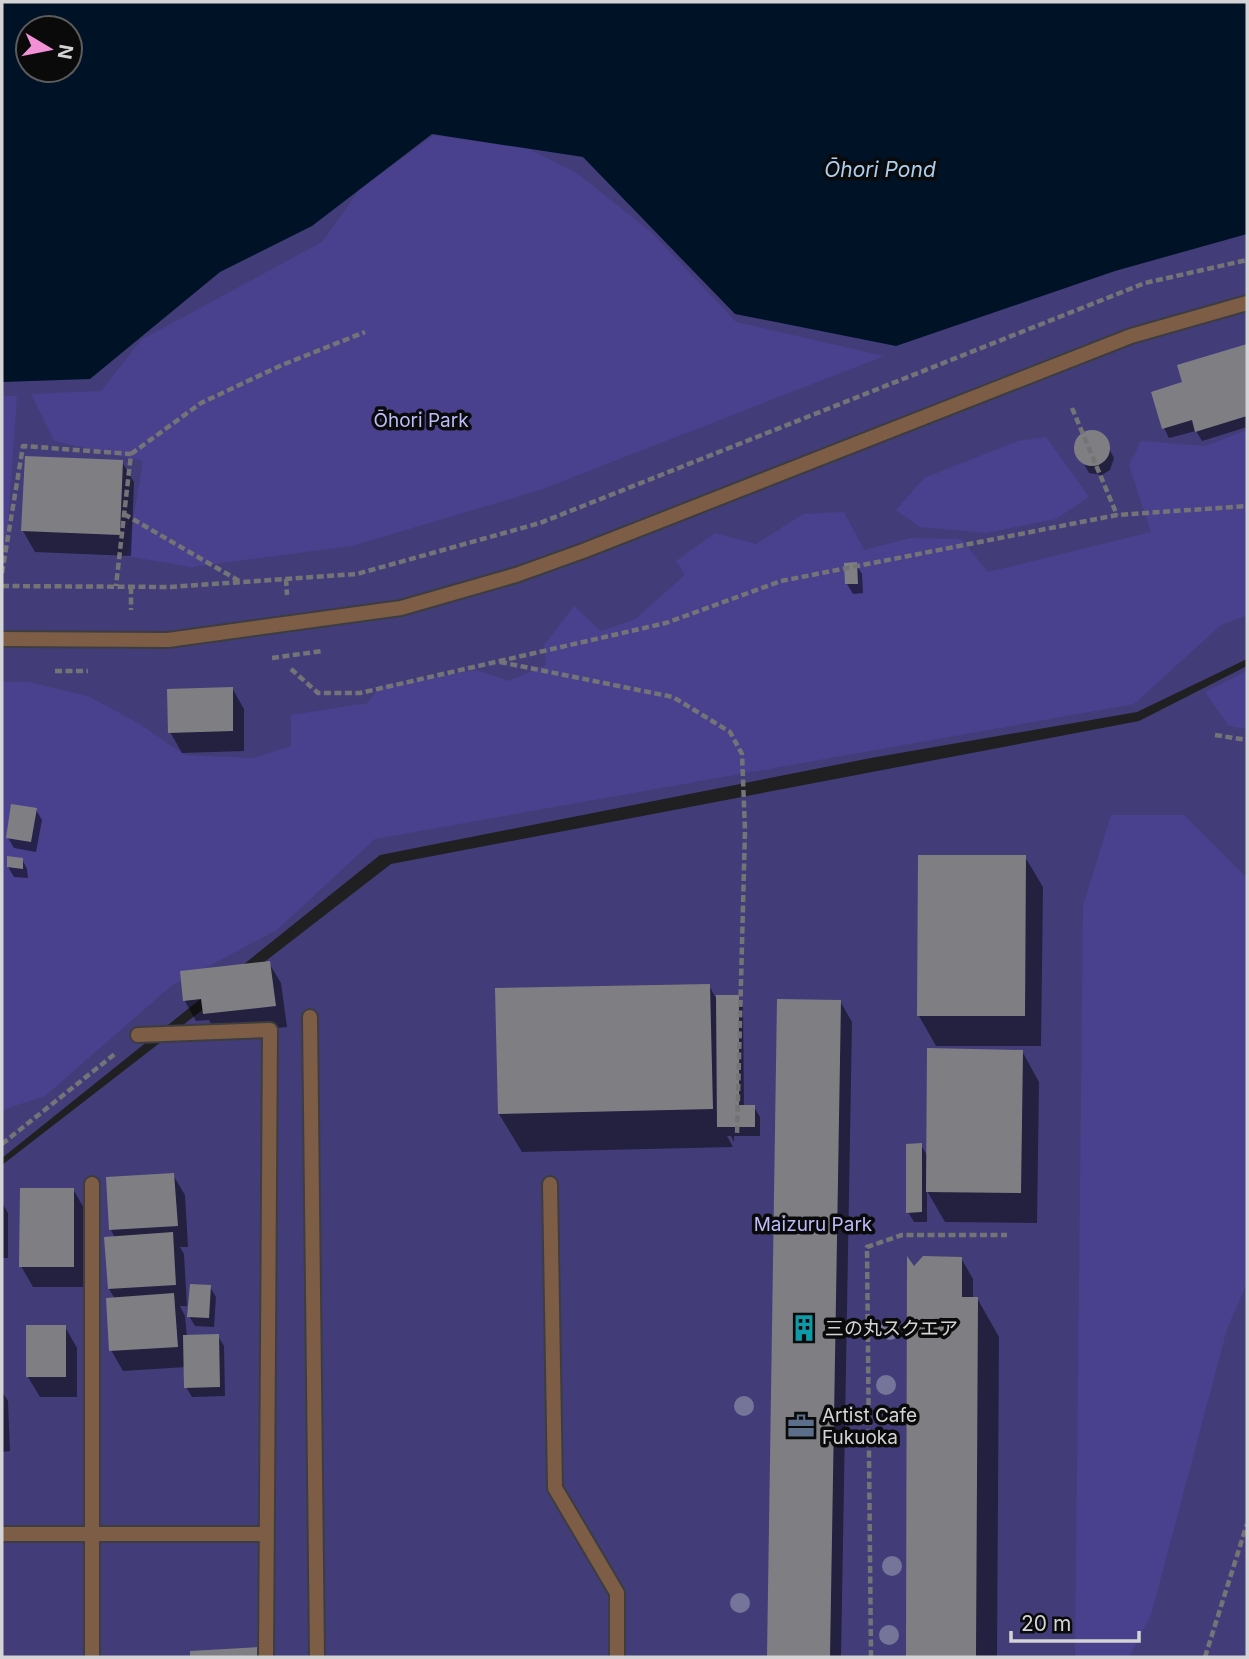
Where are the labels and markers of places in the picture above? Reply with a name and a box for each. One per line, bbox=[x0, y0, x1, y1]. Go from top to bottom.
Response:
building icon: 三の丸スクエア bbox=[789, 1313, 819, 1343]
place label: 三の丸スクエア bbox=[825, 1317, 958, 1340]
place label: Artist Cafe Fukuoka bbox=[822, 1404, 917, 1449]
office icon: Artist Cafe Fukuoka bbox=[786, 1411, 816, 1441]

